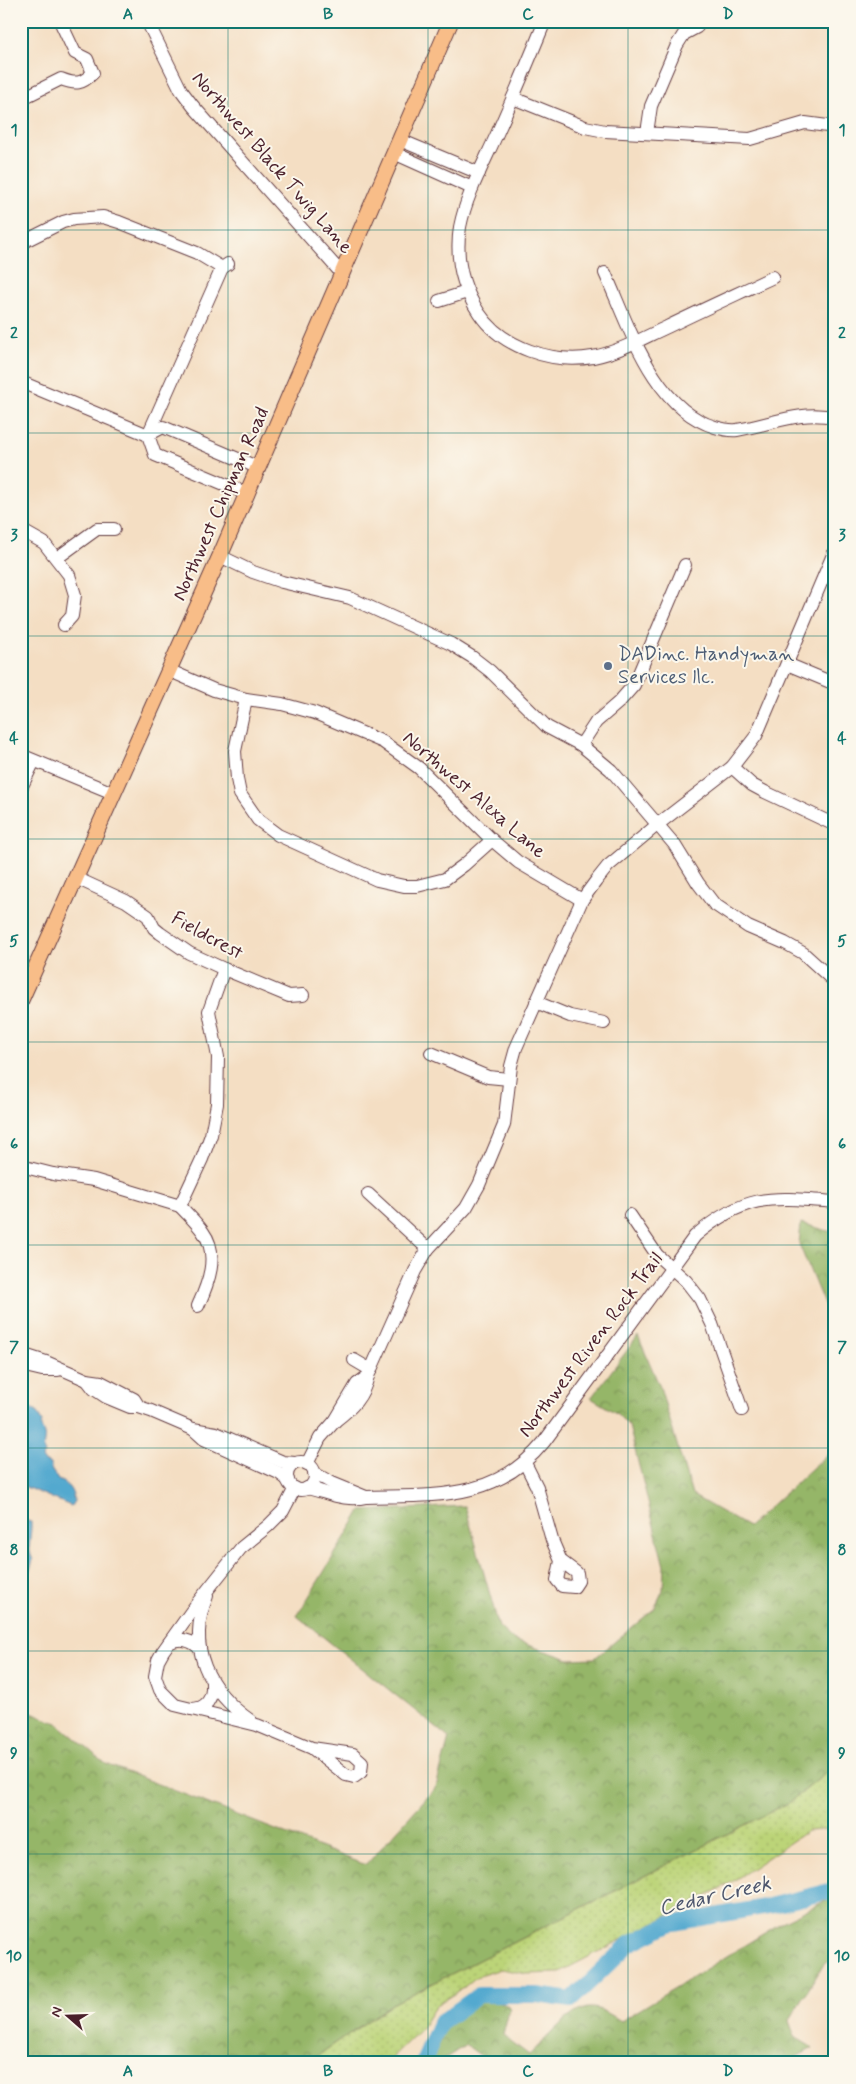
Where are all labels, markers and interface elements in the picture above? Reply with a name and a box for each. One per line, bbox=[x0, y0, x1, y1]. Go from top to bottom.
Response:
text: A bbox=[123, 4, 133, 25]
text: B bbox=[323, 4, 333, 25]
text: C bbox=[522, 4, 534, 25]
text: D bbox=[722, 4, 734, 25]
street label: Northwest Black Twig Lane bbox=[185, 66, 359, 260]
text: 1 bbox=[10, 120, 18, 141]
text: 1 bbox=[838, 120, 846, 141]
text: 2 bbox=[10, 323, 18, 344]
text: 2 bbox=[838, 323, 846, 344]
street label: Northwest Chipman Road bbox=[166, 403, 276, 605]
text: 3 bbox=[10, 525, 18, 546]
text: 3 bbox=[838, 525, 846, 546]
place label: DADinc. Handyman Services llc. bbox=[618, 641, 795, 691]
marker: DADinc. Handyman Services llc. bbox=[602, 660, 614, 672]
street label: Northwest Alexa Lane bbox=[397, 725, 551, 865]
text: 4 bbox=[9, 728, 19, 749]
text: 4 bbox=[837, 728, 847, 749]
street label: Fieldcrest bbox=[166, 905, 248, 967]
text: 5 bbox=[9, 931, 19, 952]
text: 5 bbox=[837, 931, 847, 952]
text: 6 bbox=[10, 1134, 18, 1155]
text: 6 bbox=[838, 1134, 846, 1155]
street label: Northwest Riven Rock Trail bbox=[512, 1247, 670, 1443]
text: 7 bbox=[9, 1337, 19, 1358]
text: 7 bbox=[837, 1337, 847, 1358]
text: 8 bbox=[9, 1540, 19, 1561]
text: 8 bbox=[837, 1540, 847, 1561]
text: 9 bbox=[10, 1743, 18, 1764]
text: 9 bbox=[838, 1743, 846, 1764]
water label: Cedar Creek bbox=[656, 1870, 774, 1922]
text: 10 bbox=[6, 1946, 22, 1967]
text: 10 bbox=[834, 1946, 850, 1967]
north arrow bbox=[42, 1992, 92, 2042]
text: N bbox=[47, 2004, 67, 2019]
text: A bbox=[123, 2061, 133, 2082]
text: B bbox=[323, 2061, 333, 2082]
text: C bbox=[522, 2061, 534, 2082]
text: D bbox=[722, 2061, 734, 2082]

